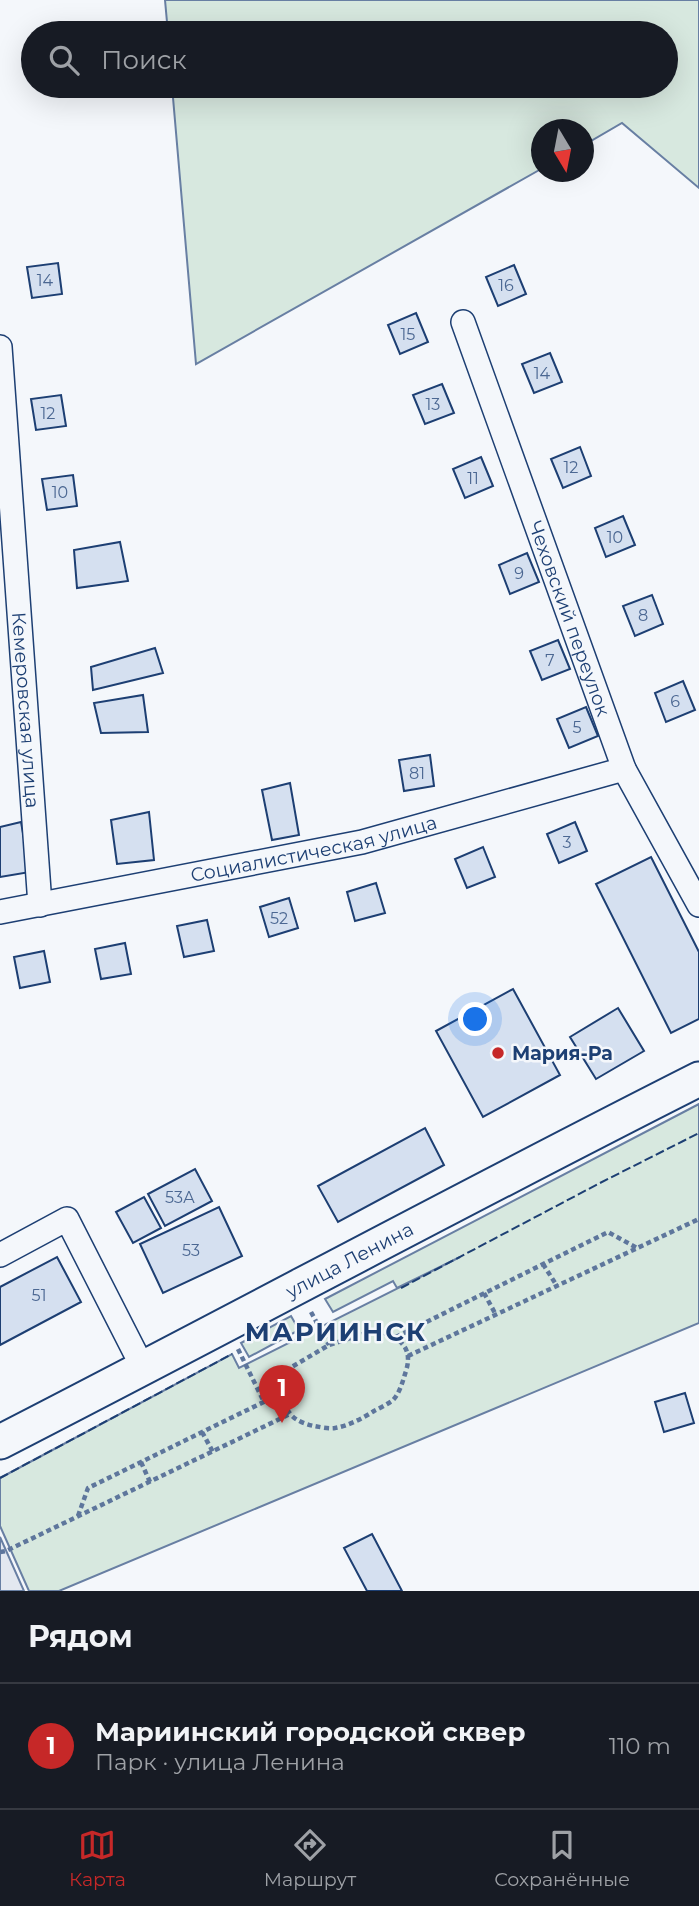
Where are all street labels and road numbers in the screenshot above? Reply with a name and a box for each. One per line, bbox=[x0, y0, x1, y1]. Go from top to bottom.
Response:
street label: Чеховский переулок bbox=[524, 518, 615, 719]
street label: Кемеровская улица bbox=[7, 611, 44, 809]
street label: Социалистическая улица bbox=[189, 811, 440, 887]
street label: улица Ленина bbox=[281, 1217, 417, 1304]

